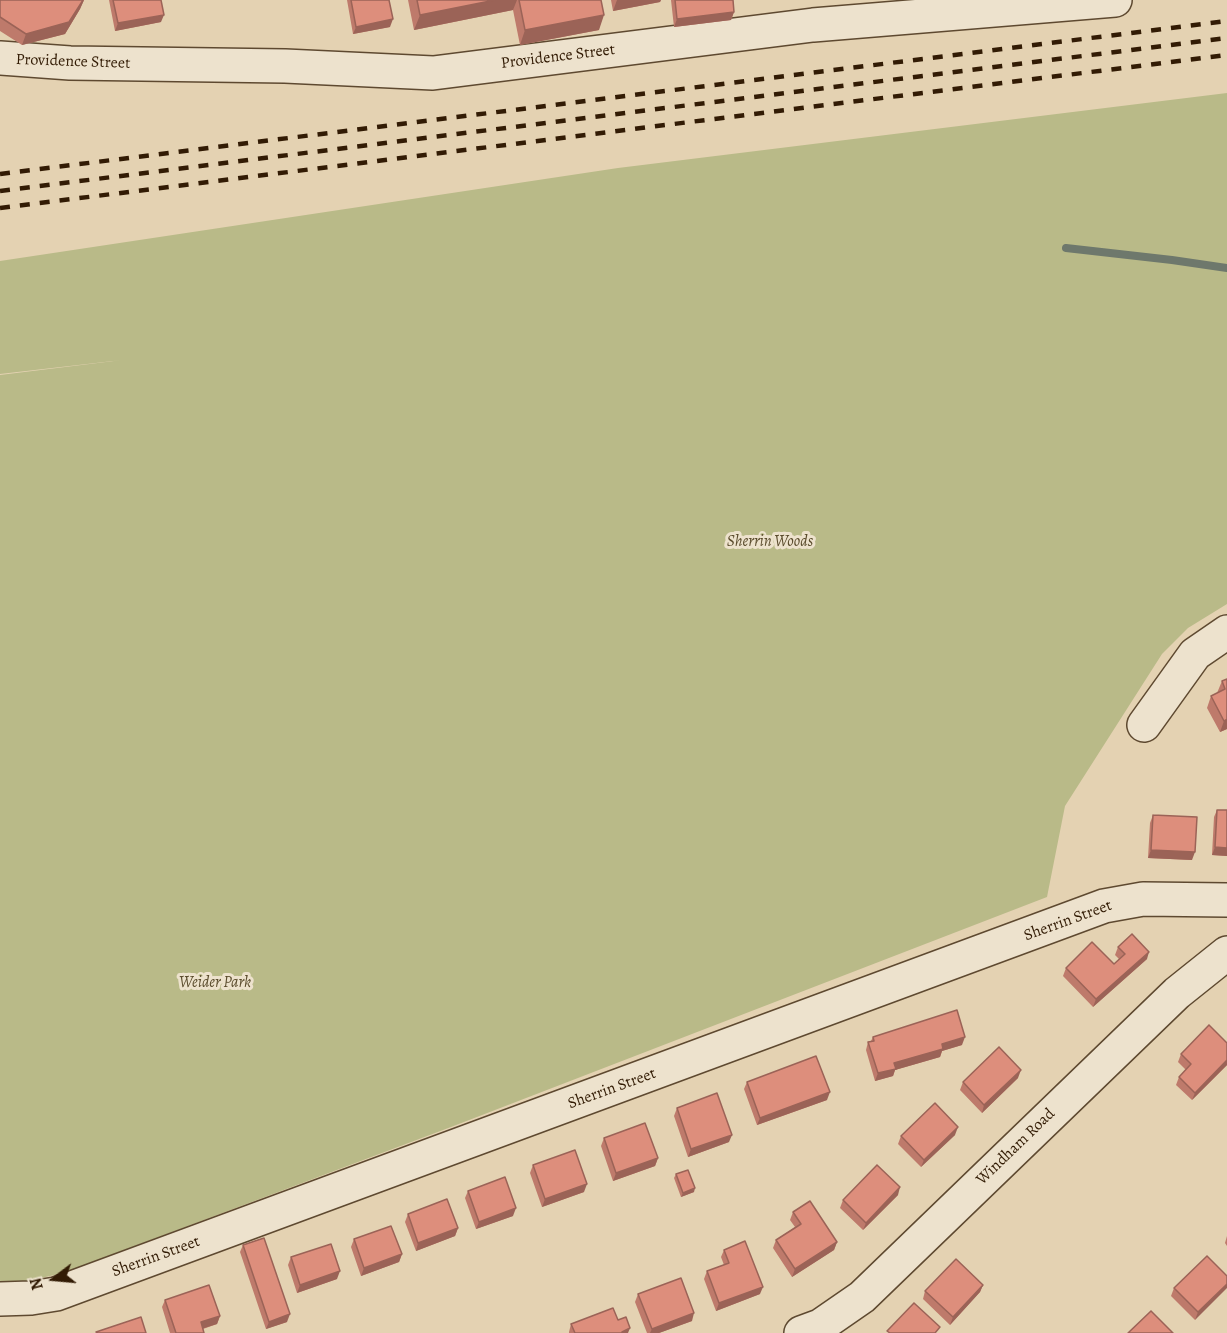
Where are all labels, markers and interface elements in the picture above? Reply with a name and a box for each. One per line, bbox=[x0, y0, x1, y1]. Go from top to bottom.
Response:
street label: Providence Street bbox=[500, 40, 616, 74]
street label: Providence Street bbox=[15, 50, 131, 74]
park label: Sherrin Woods bbox=[727, 532, 813, 552]
street label: Sherrin Street bbox=[1021, 896, 1115, 946]
park label: Weider Park bbox=[179, 973, 251, 993]
street label: Sherrin Street bbox=[565, 1064, 659, 1114]
street label: Windham Road bbox=[973, 1105, 1059, 1189]
street label: Sherrin Street bbox=[109, 1232, 203, 1282]
north arrow bbox=[24, 1249, 84, 1309]
text: N bbox=[25, 1275, 49, 1293]

